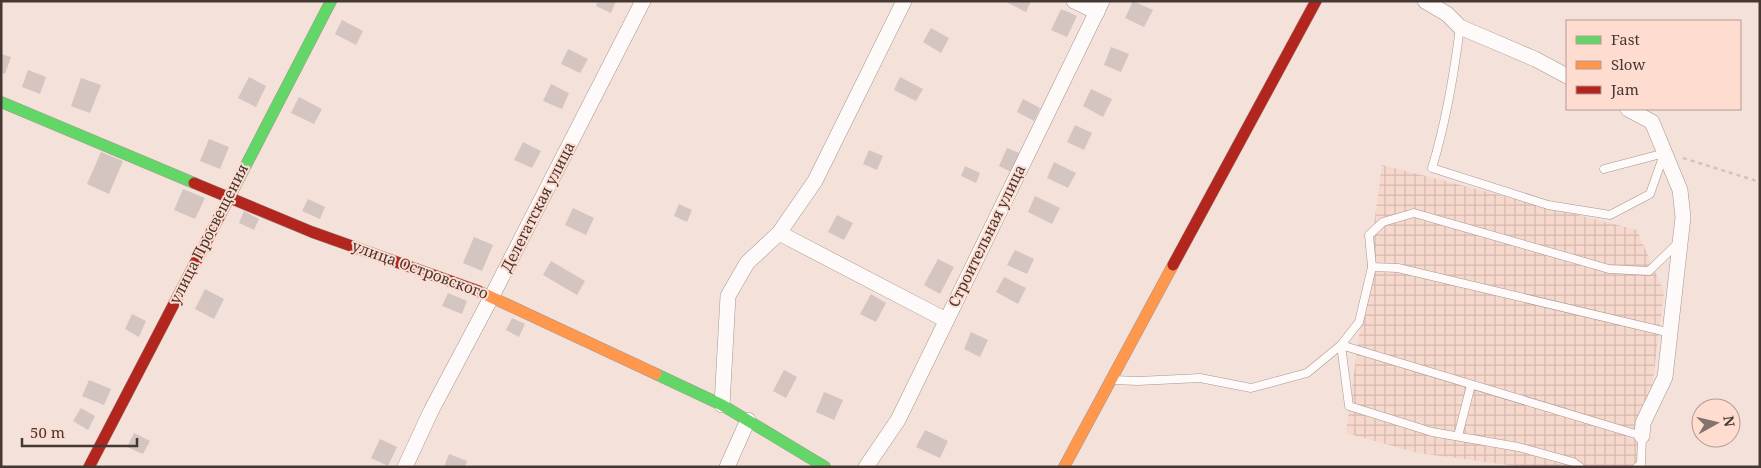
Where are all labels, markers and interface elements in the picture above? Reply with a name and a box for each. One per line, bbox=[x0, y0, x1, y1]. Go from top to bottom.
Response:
legend bbox=[1566, 20, 1741, 110]
text: Fast bbox=[1611, 29, 1640, 49]
text: Slow bbox=[1611, 54, 1645, 74]
text: Jam bbox=[1610, 79, 1639, 99]
street label: Делегатская улица bbox=[496, 138, 579, 275]
street label: улица Просвещения bbox=[164, 160, 252, 307]
street label: Строительная улица bbox=[943, 161, 1029, 310]
street label: улица Островского bbox=[349, 235, 491, 303]
north arrow bbox=[1691, 398, 1741, 448]
text: N bbox=[1719, 414, 1740, 428]
scale bar bbox=[22, 416, 138, 448]
text: 50 m bbox=[30, 422, 65, 442]

